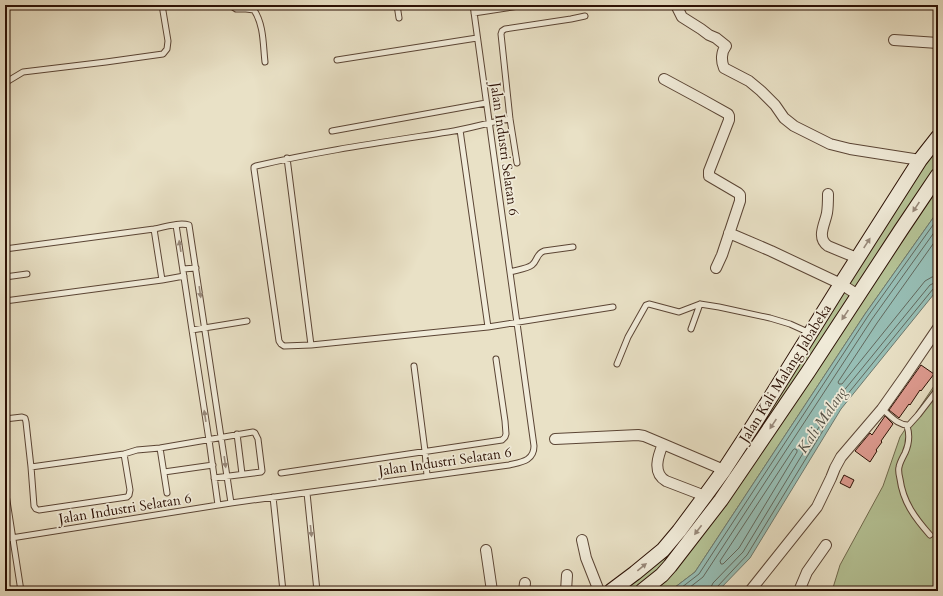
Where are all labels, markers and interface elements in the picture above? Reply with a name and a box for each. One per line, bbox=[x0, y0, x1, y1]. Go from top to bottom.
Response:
street label: Jalan Industri Selatan 6 bbox=[485, 79, 523, 217]
one-way arrow bbox=[912, 202, 920, 212]
one-way arrow bbox=[863, 238, 871, 248]
one-way arrow bbox=[176, 240, 182, 252]
one-way arrow bbox=[197, 286, 203, 298]
street label: Jalan Kali Malang Jababeka bbox=[735, 301, 835, 445]
one-way arrow bbox=[841, 310, 848, 321]
water label: Kali Malang bbox=[793, 384, 851, 456]
one-way arrow bbox=[202, 410, 208, 422]
one-way arrow bbox=[769, 419, 777, 429]
street label: Jalan Industri Selatan 6 bbox=[375, 443, 513, 481]
one-way arrow bbox=[222, 456, 228, 468]
street label: Jalan Industri Selatan 6 bbox=[55, 489, 193, 529]
one-way arrow bbox=[308, 525, 315, 537]
one-way arrow bbox=[694, 525, 702, 535]
one-way arrow bbox=[636, 563, 647, 572]

